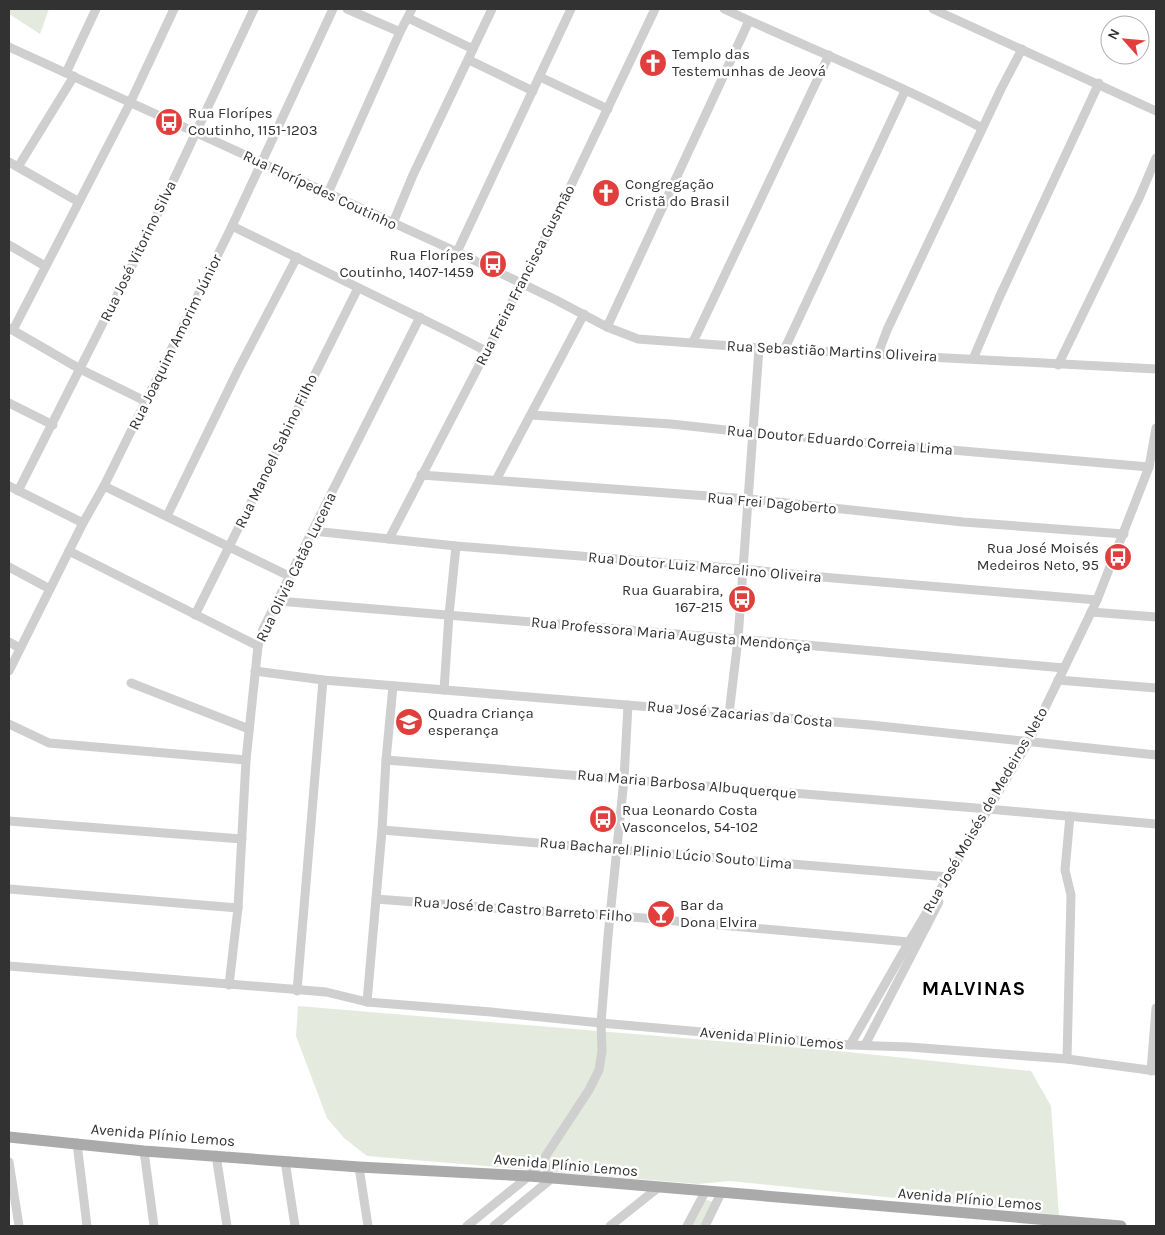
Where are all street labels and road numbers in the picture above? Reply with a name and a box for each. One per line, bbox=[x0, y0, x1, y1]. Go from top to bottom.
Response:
street label: Rua Florípedes Coutinho bbox=[240, 146, 400, 234]
street label: Rua José Vitorino Silva bbox=[96, 178, 180, 324]
street label: Rua Freira Francisca Gusmão bbox=[472, 182, 578, 368]
street label: Rua Joaquim Amorim Júnior bbox=[125, 251, 226, 433]
street label: Rua Sebastião Martins Oliveira bbox=[726, 336, 938, 366]
street label: Rua Manoel Sabino Filho bbox=[231, 371, 321, 531]
street label: Rua Doutor Eduardo Correia Lima bbox=[726, 421, 954, 459]
street label: Rua Frei Dagoberto bbox=[707, 488, 837, 518]
street label: Rua Olivia Catão Lucena bbox=[252, 489, 340, 645]
street label: Rua Doutor Luiz Marcelino Oliveira bbox=[587, 548, 823, 586]
street label: Rua Professora Maria Augusta Mendonça bbox=[530, 613, 812, 655]
street label: Rua José Zacarias da Costa bbox=[647, 697, 833, 731]
street label: Rua José Moisés de Medeiros Neto bbox=[919, 704, 1051, 916]
street label: Rua Maria Barbosa Albuquerque bbox=[577, 765, 797, 803]
street label: Rua Bacharel Plinio Lúcio Souto Lima bbox=[539, 833, 793, 873]
street label: Rua José de Castro Barreto Filho bbox=[413, 892, 633, 926]
street label: Avenida Plinio Lemos bbox=[699, 1023, 845, 1053]
street label: Avenida Plínio Lemos bbox=[90, 1120, 236, 1150]
street label: Avenida Plínio Lemos bbox=[493, 1150, 639, 1180]
street label: Avenida Plínio Lemos bbox=[897, 1184, 1043, 1214]

